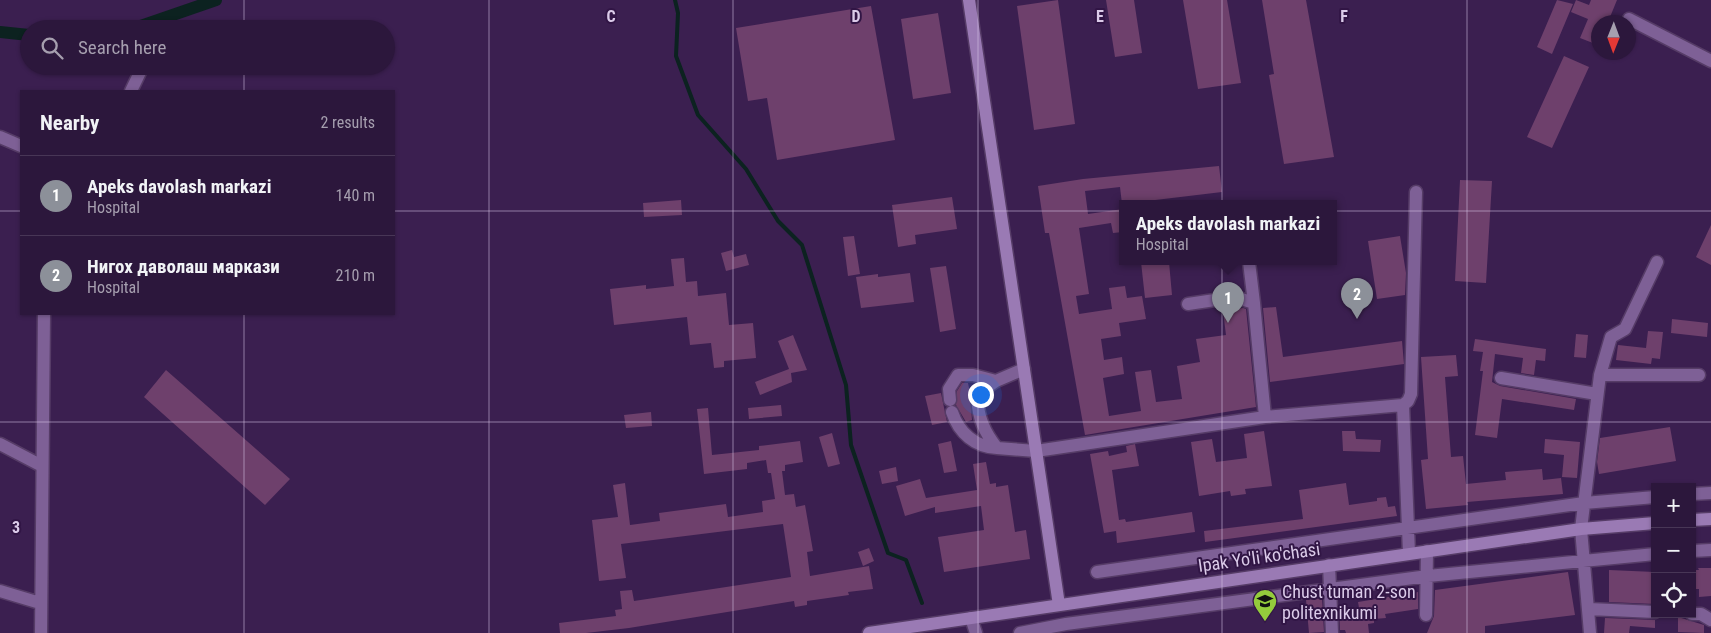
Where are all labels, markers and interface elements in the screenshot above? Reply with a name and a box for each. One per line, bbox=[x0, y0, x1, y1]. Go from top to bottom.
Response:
text: C bbox=[606, 7, 616, 26]
text: D bbox=[851, 7, 861, 26]
text: E bbox=[1096, 7, 1104, 26]
text: F bbox=[1340, 7, 1348, 26]
north arrow bbox=[1591, 15, 1636, 60]
search box bbox=[20, 20, 395, 75]
icon: search bbox=[38, 34, 66, 62]
text: Search here bbox=[78, 36, 166, 59]
text: Nearby bbox=[40, 111, 99, 135]
text: 2 results bbox=[320, 113, 375, 132]
text: Apeks davolash markazi bbox=[87, 175, 271, 198]
text: 1 bbox=[52, 186, 60, 205]
text: 140 m bbox=[336, 186, 375, 205]
text: Hospital bbox=[87, 198, 140, 217]
popup bbox=[1119, 200, 1337, 265]
text: Apeks davolash markazi bbox=[1136, 212, 1320, 235]
text: Hospital bbox=[1136, 235, 1189, 254]
text: Нигох даволаш маркази bbox=[87, 255, 280, 278]
text: 2 bbox=[52, 266, 60, 285]
text: 210 m bbox=[336, 266, 375, 285]
text: Hospital bbox=[87, 278, 140, 297]
pin: 2 bbox=[1341, 278, 1373, 319]
pin: 1 bbox=[1212, 282, 1244, 323]
your location bbox=[968, 382, 994, 408]
map controls bbox=[1651, 483, 1696, 618]
button: + bbox=[1651, 483, 1696, 528]
text: 3 bbox=[12, 518, 20, 537]
button: − bbox=[1651, 528, 1696, 573]
street label: Ipak Yo'li ko'chasi bbox=[1197, 538, 1321, 576]
button: locate bbox=[1651, 573, 1696, 618]
place label: Chust tuman 2-son politexnikumi bbox=[1282, 581, 1416, 623]
school or university icon: Chust tuman 2-son politexnikumi bbox=[1252, 588, 1278, 622]

